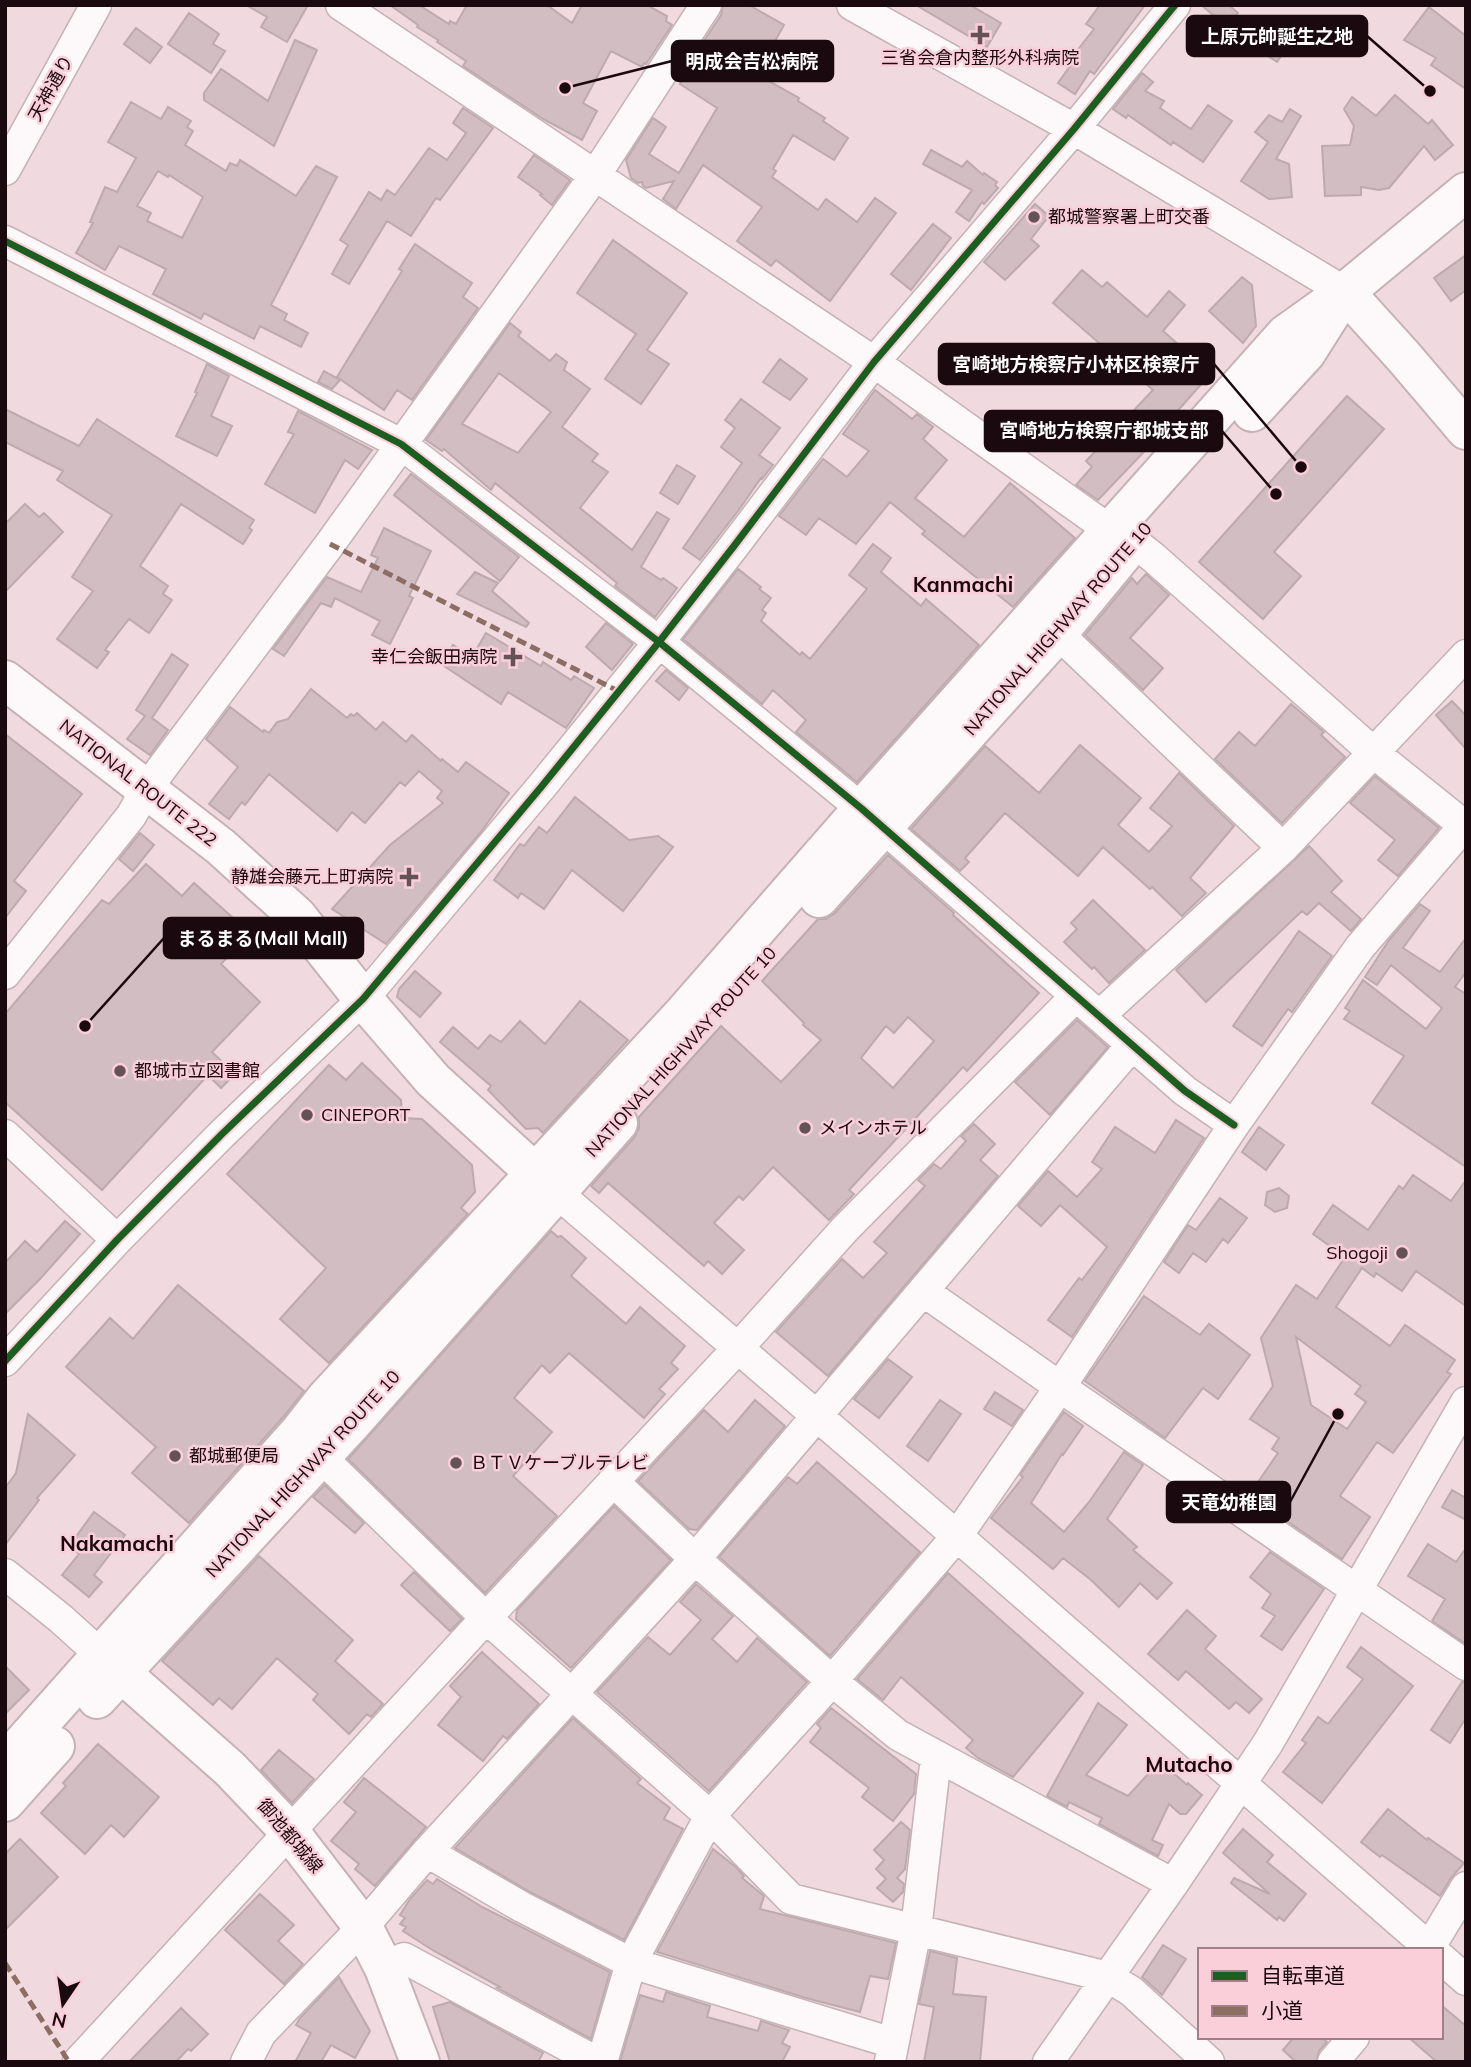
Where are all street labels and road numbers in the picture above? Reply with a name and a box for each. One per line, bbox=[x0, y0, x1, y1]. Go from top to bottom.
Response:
street label: 天神通り bbox=[23, 51, 78, 125]
street label: NATIONAL HIGHWAY ROUTE 10 bbox=[959, 517, 1157, 740]
street label: NATIONAL ROUTE 222 bbox=[55, 714, 222, 851]
street label: NATIONAL HIGHWAY ROUTE 10 bbox=[580, 942, 781, 1162]
street label: NATIONAL HIGHWAY ROUTE 10 bbox=[200, 1365, 405, 1582]
street label: 御池都城線 bbox=[253, 1794, 328, 1878]

